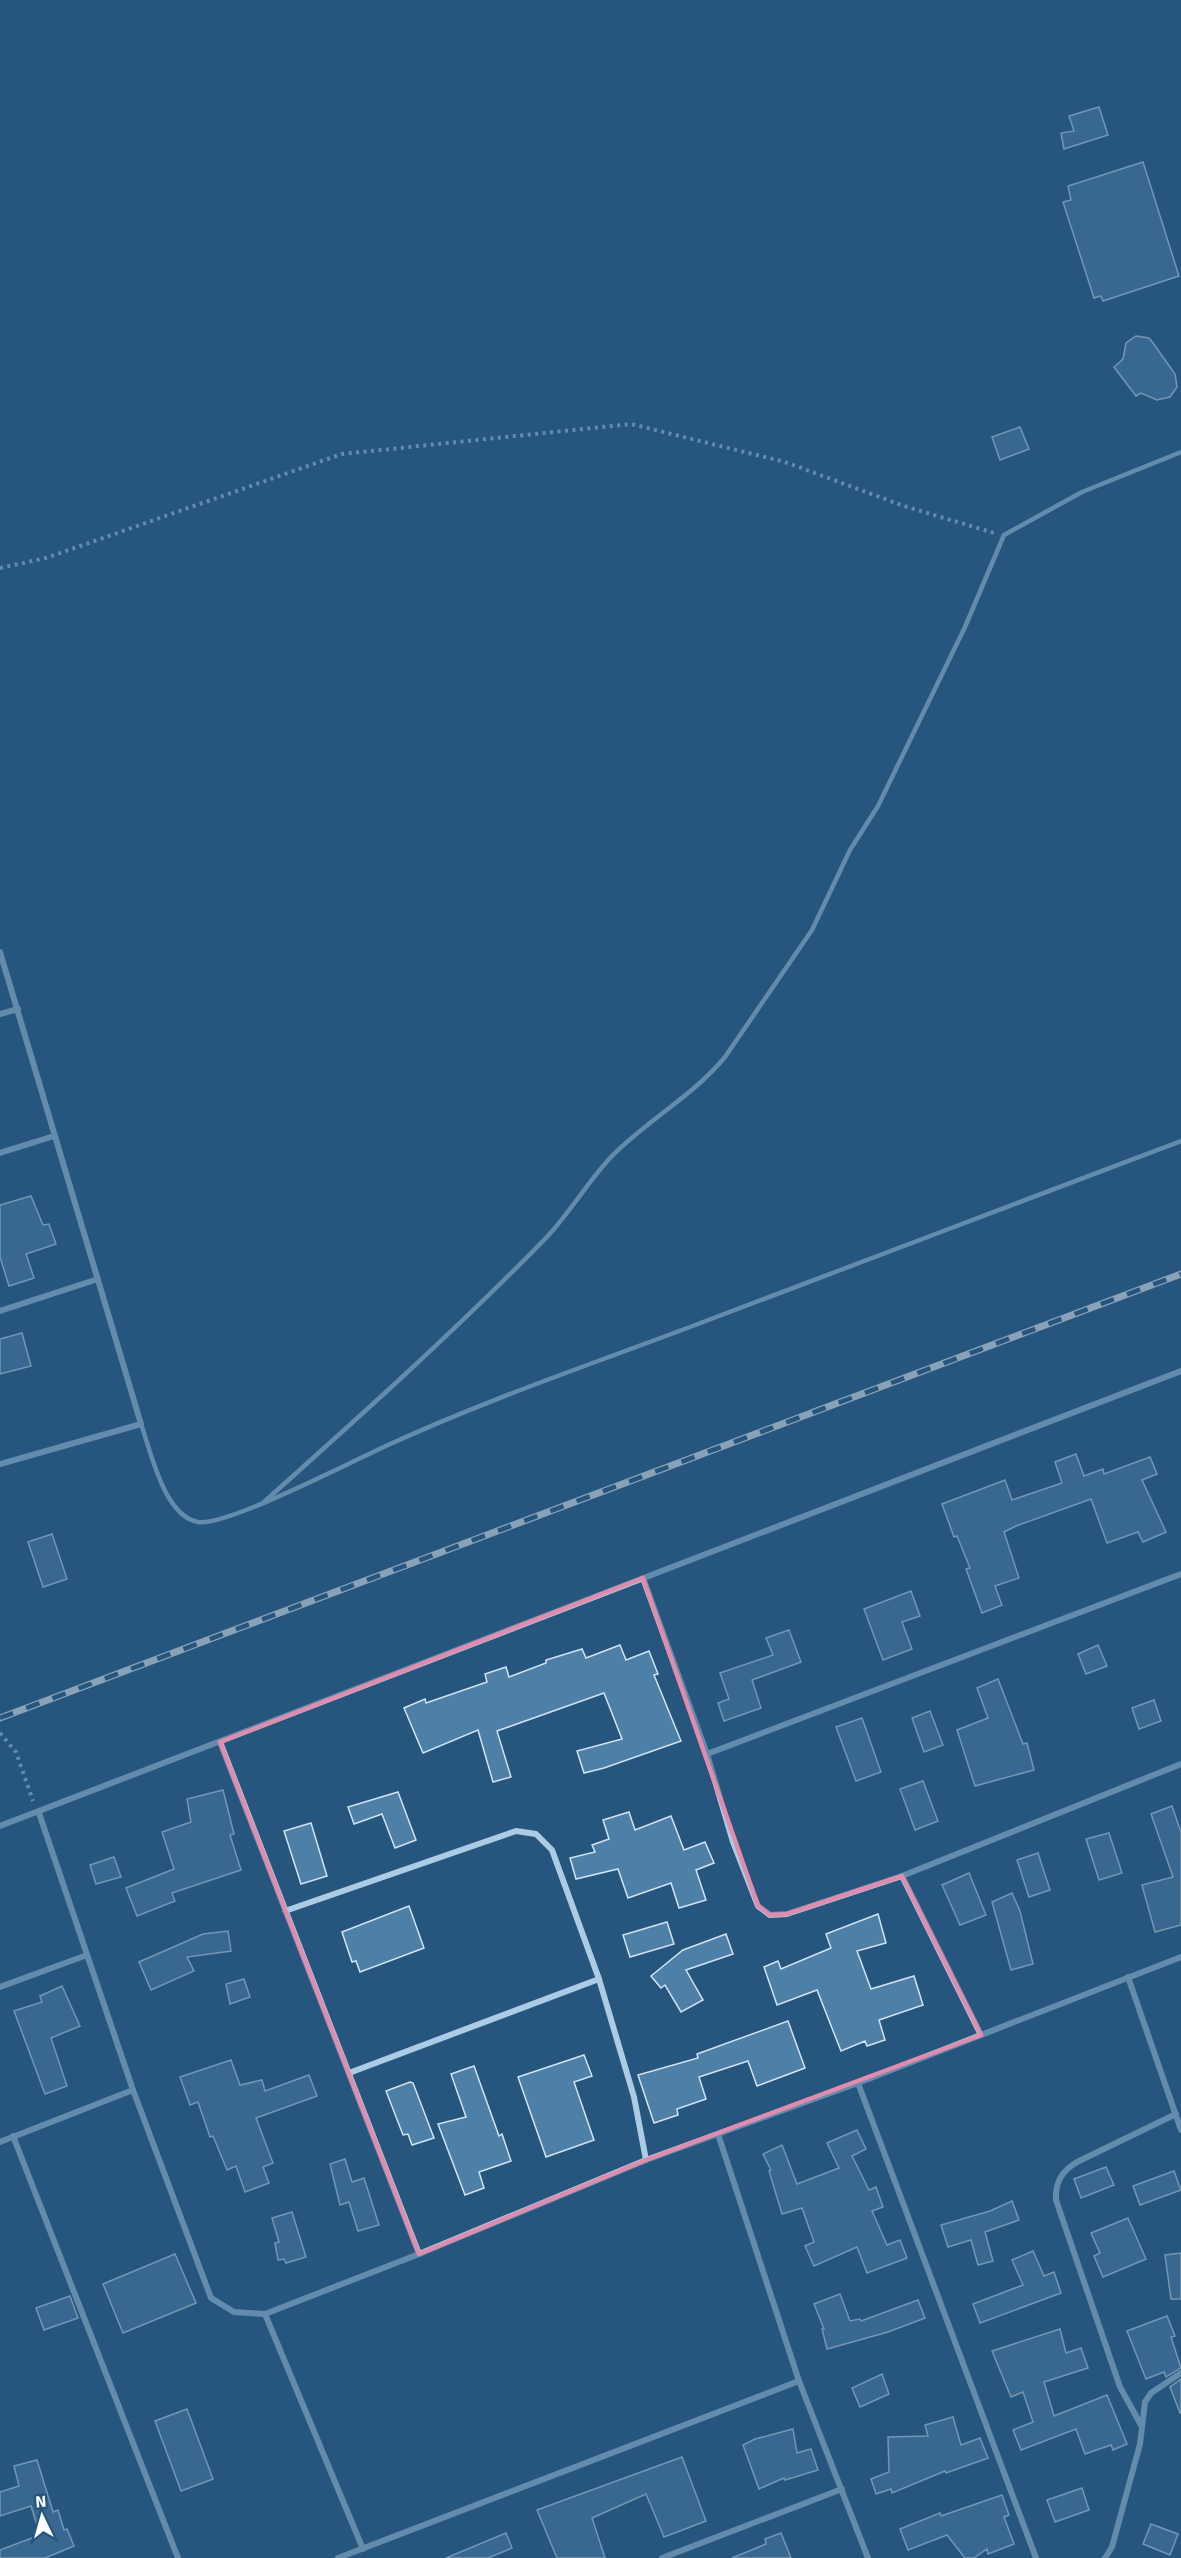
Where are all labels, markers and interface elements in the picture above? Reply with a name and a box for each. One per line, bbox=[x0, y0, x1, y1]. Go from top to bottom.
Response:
north arrow bbox=[12, 2486, 72, 2546]
text: N bbox=[34, 2492, 47, 2513]

